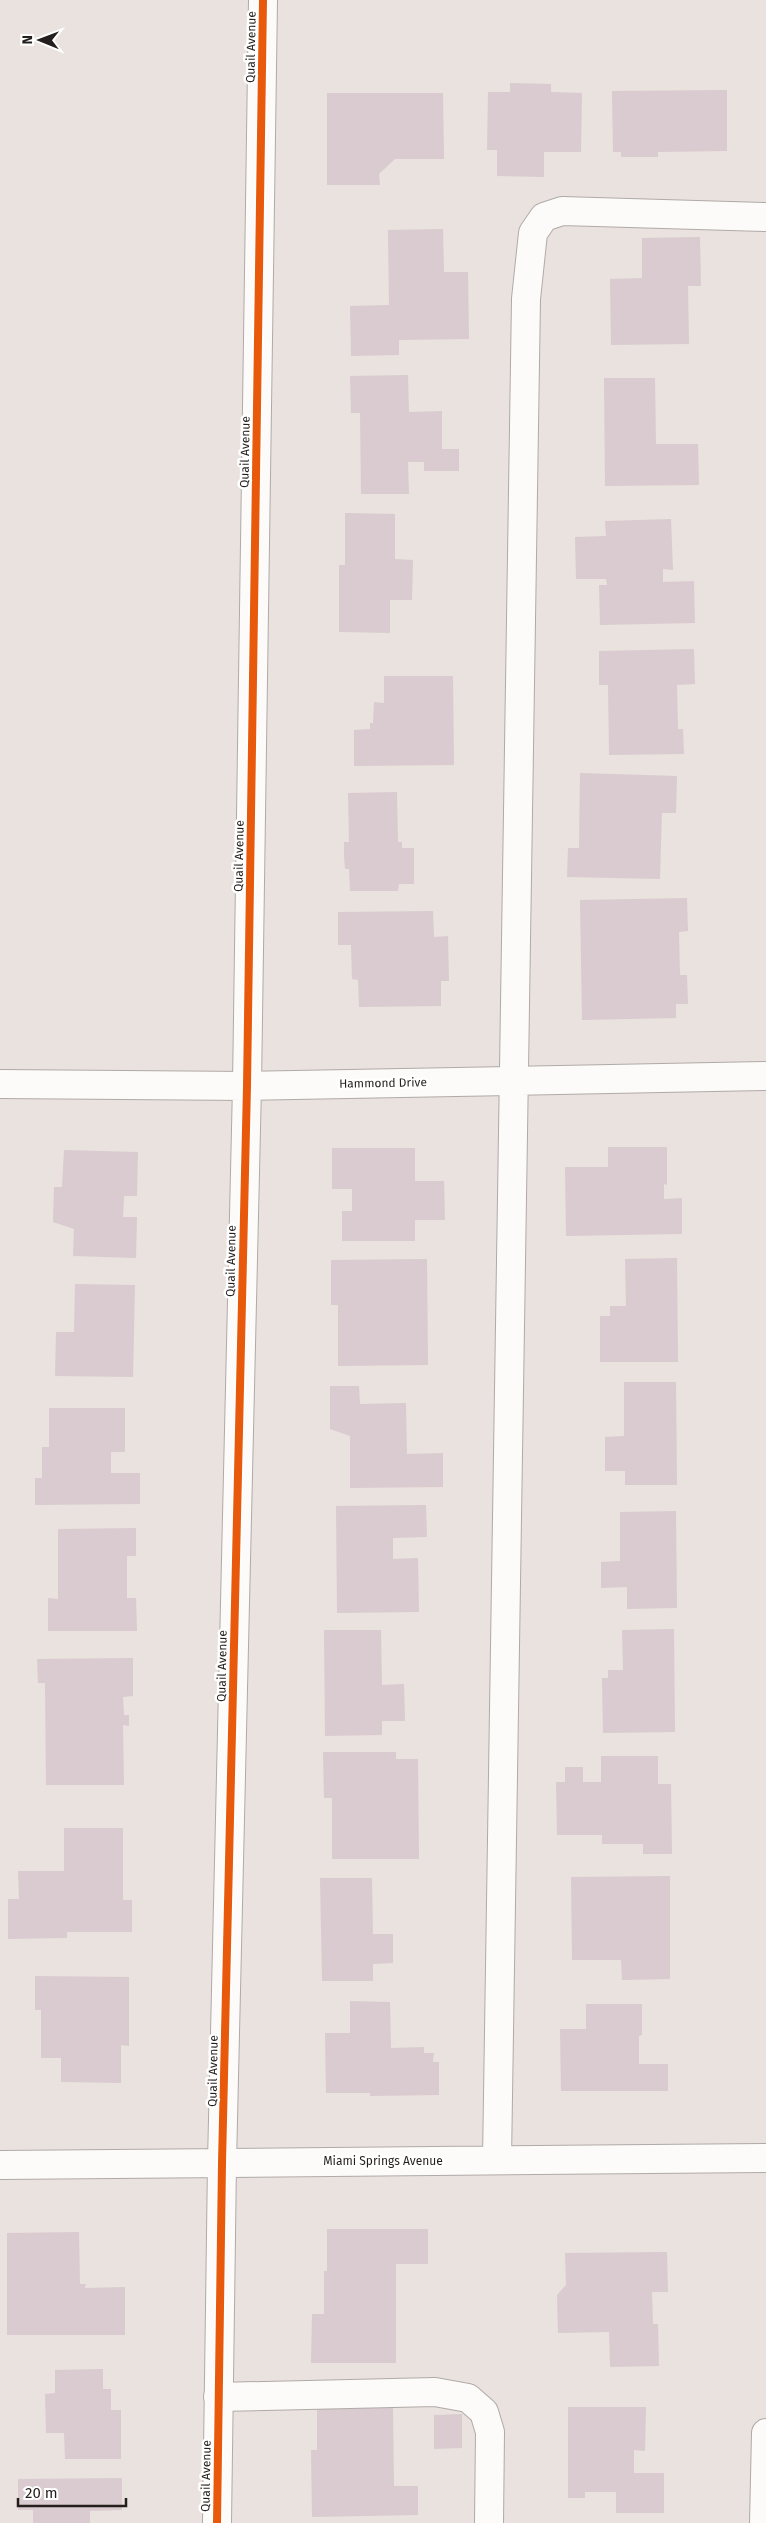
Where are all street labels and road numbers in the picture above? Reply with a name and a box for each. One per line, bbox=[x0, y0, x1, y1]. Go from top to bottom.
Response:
street label: Quail Avenue bbox=[243, 11, 259, 83]
street label: Quail Avenue bbox=[237, 416, 253, 488]
street label: Quail Avenue bbox=[231, 820, 247, 892]
street label: Hammond Drive bbox=[339, 1075, 427, 1091]
street label: Quail Avenue bbox=[223, 1225, 239, 1297]
street label: Quail Avenue bbox=[214, 1630, 230, 1702]
street label: Quail Avenue bbox=[205, 2035, 221, 2107]
street label: Miami Springs Avenue bbox=[323, 2154, 443, 2168]
street label: Quail Avenue bbox=[198, 2440, 214, 2512]

